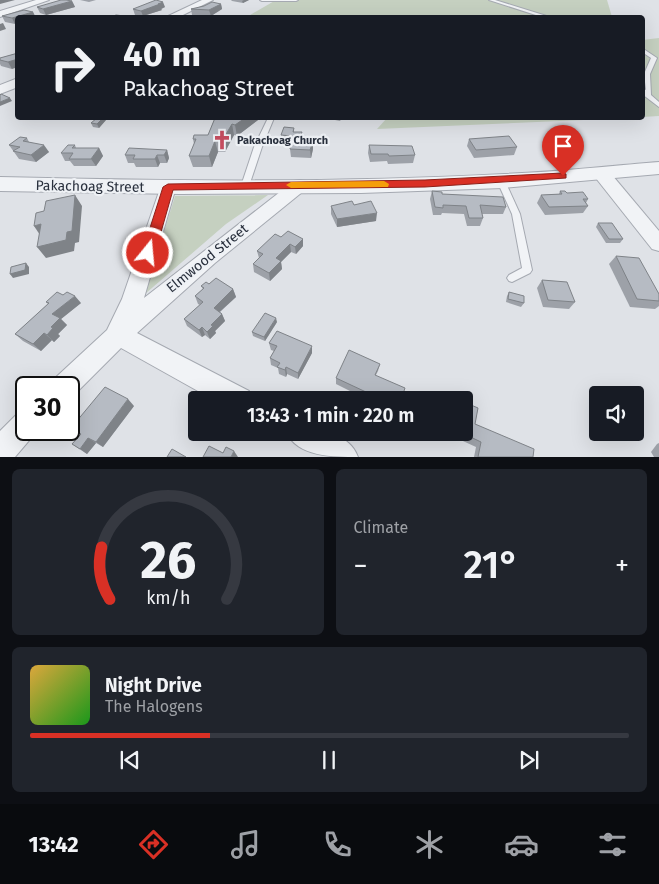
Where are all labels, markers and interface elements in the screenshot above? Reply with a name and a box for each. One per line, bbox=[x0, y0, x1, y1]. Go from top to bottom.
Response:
text: 40 m bbox=[123, 33, 201, 75]
icon: right bbox=[40, 35, 105, 100]
text: Pakachoag Street bbox=[123, 75, 294, 102]
pin bbox=[542, 125, 584, 176]
church icon: Pakachoag Church bbox=[211, 129, 233, 151]
icon: arrive bbox=[549, 132, 577, 160]
place label: Pakachoag Church bbox=[237, 134, 328, 147]
street label: Pakachoag Street bbox=[35, 177, 146, 196]
street label: Elmwood Street bbox=[163, 220, 252, 296]
position arrow bbox=[121, 226, 173, 278]
speed limit sign: 30 bbox=[15, 376, 80, 441]
map controls bbox=[589, 386, 644, 441]
button: sound bbox=[589, 386, 644, 441]
text: 13:43 · 1 min · 220 m bbox=[247, 404, 414, 427]
text: Climate bbox=[354, 518, 408, 537]
text: 26 bbox=[140, 529, 196, 592]
text: 21° bbox=[463, 542, 519, 588]
text: − bbox=[354, 549, 368, 582]
text: + bbox=[615, 549, 629, 582]
text: km/h bbox=[146, 587, 190, 609]
text: Night Drive bbox=[105, 674, 202, 697]
text: The Halogens bbox=[105, 697, 203, 716]
icon: previous bbox=[116, 746, 144, 774]
icon: pause bbox=[315, 746, 343, 774]
icon: next bbox=[515, 746, 543, 774]
icon: directions bbox=[136, 827, 171, 862]
icon: music bbox=[228, 827, 263, 862]
icon: phone bbox=[320, 827, 355, 862]
icon: climate bbox=[412, 827, 447, 862]
icon: car bbox=[504, 827, 539, 862]
icon: filters bbox=[595, 827, 630, 862]
text: 13:42 bbox=[28, 831, 79, 858]

